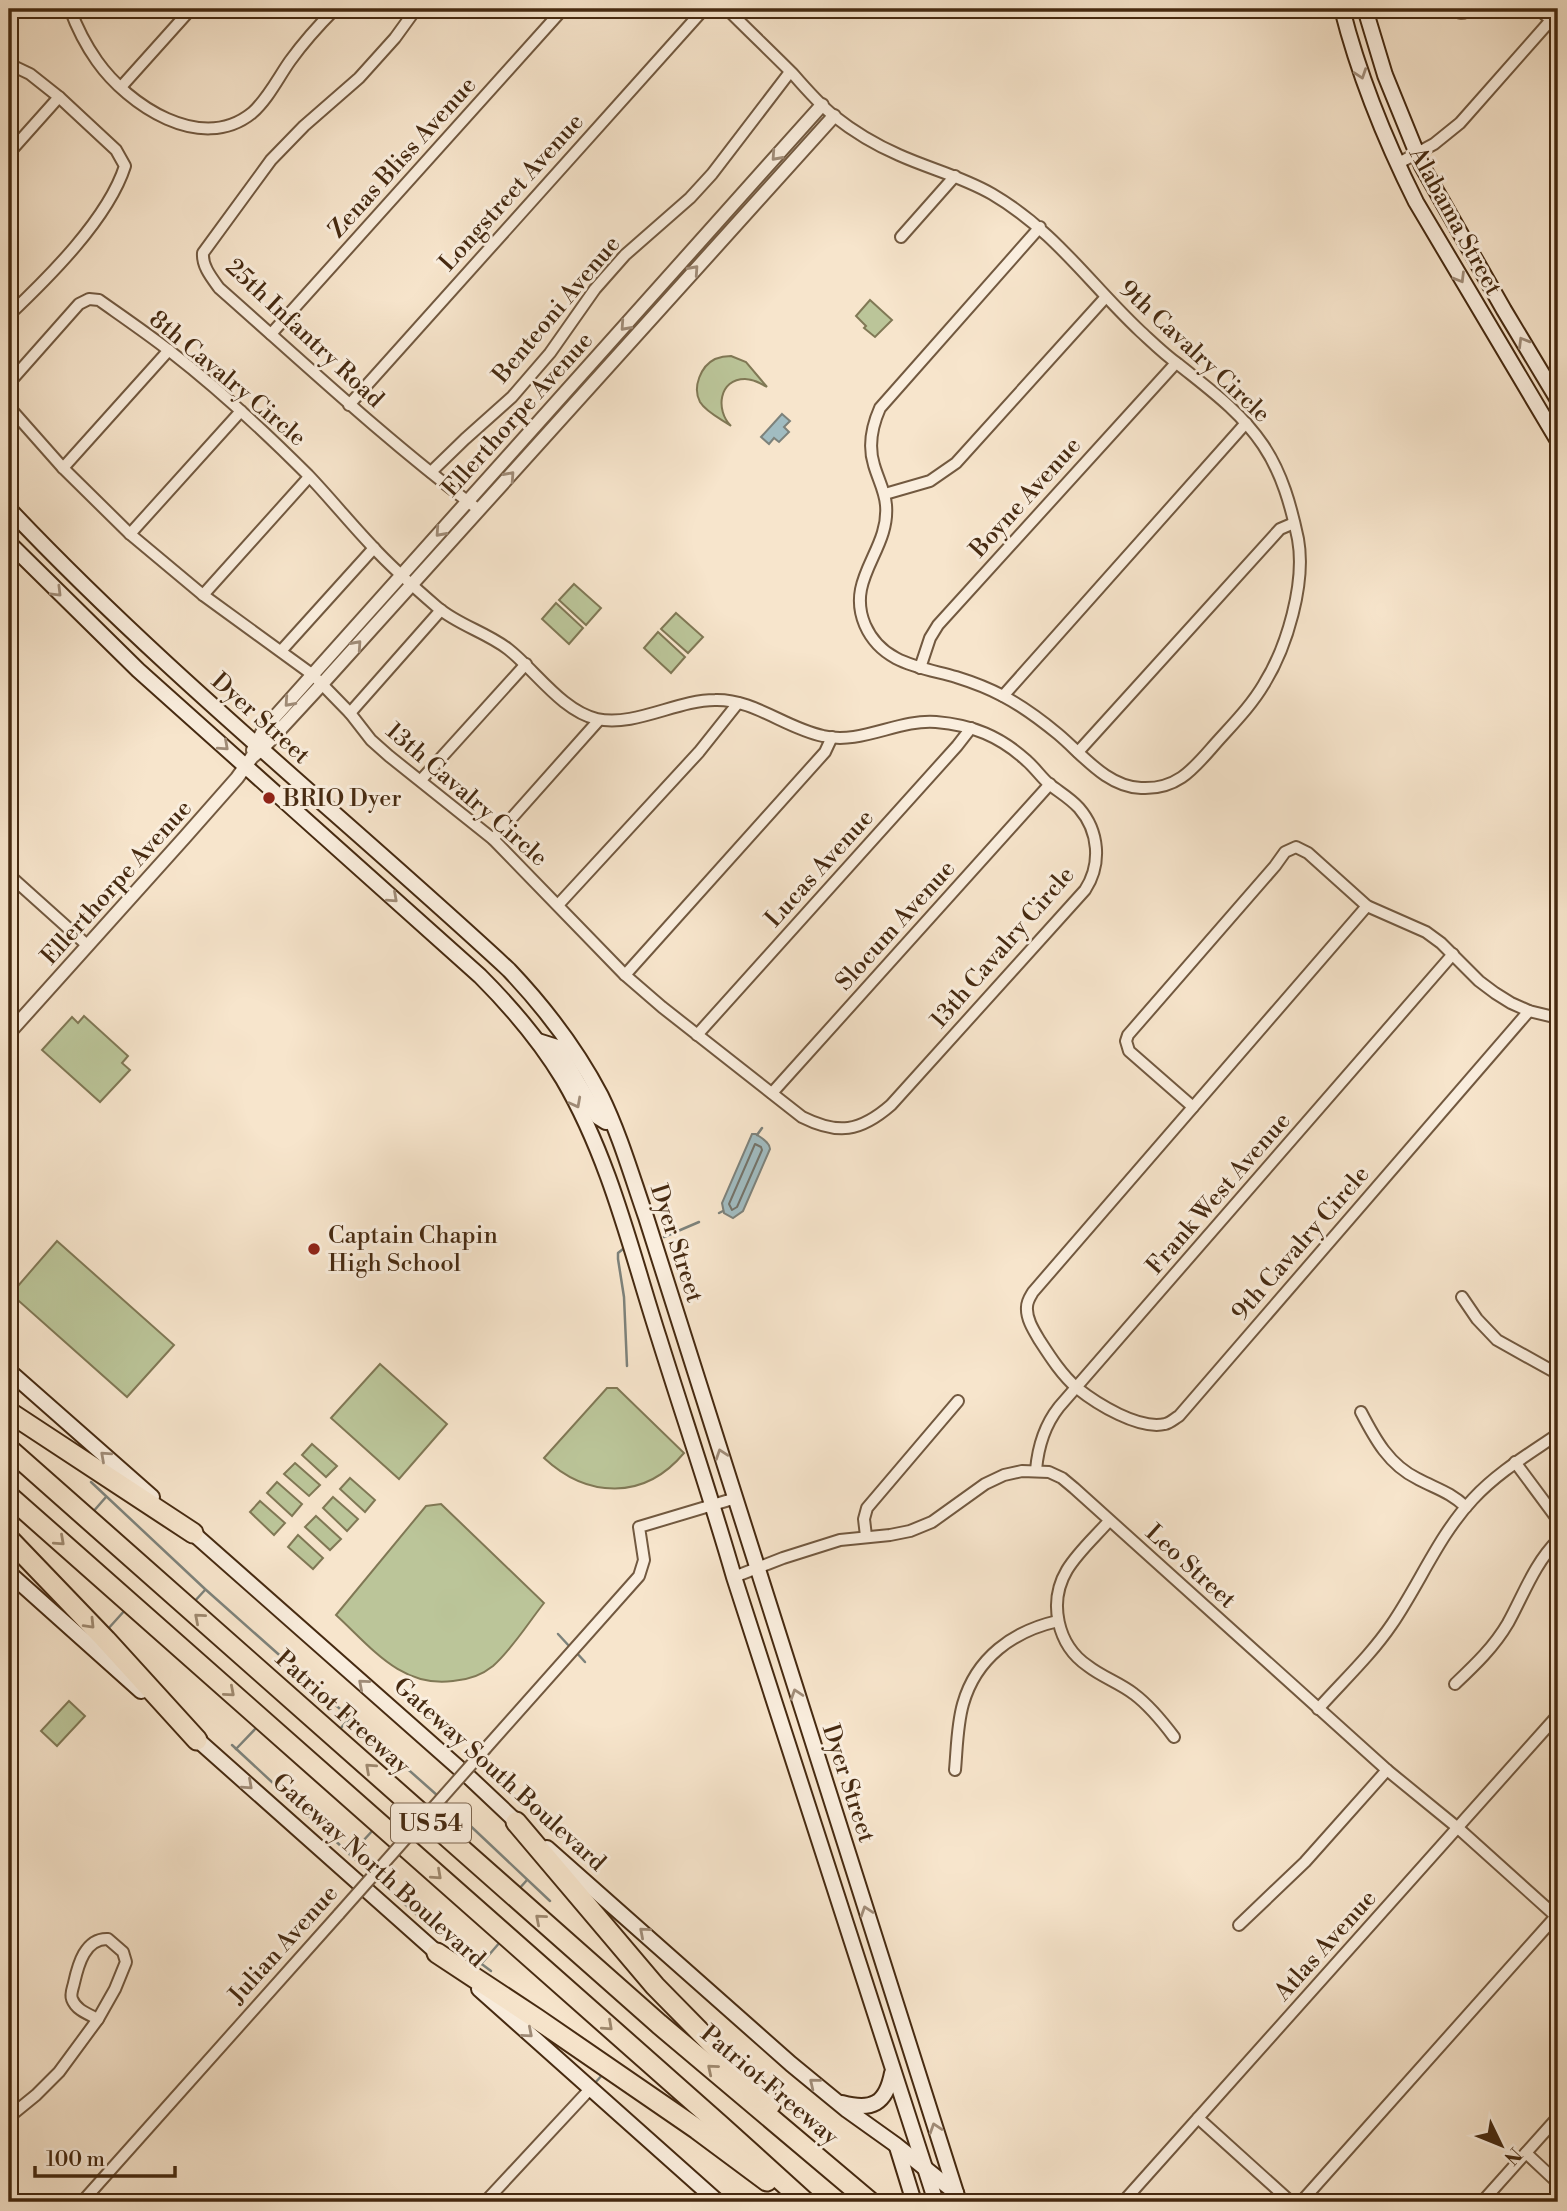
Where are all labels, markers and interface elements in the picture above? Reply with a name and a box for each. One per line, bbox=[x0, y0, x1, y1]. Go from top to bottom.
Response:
one-way arrow bbox=[1353, 68, 1367, 80]
street label: Zenas Bliss Avenue bbox=[322, 71, 483, 244]
street label: Longstreet Avenue bbox=[433, 107, 591, 278]
street label: Alabama Street bbox=[1402, 141, 1508, 301]
one-way arrow bbox=[772, 148, 785, 161]
street label: Benteoni Avenue bbox=[486, 230, 627, 390]
street label: 25th Infantry Road bbox=[219, 253, 390, 415]
one-way arrow bbox=[686, 265, 699, 278]
one-way arrow bbox=[1451, 271, 1464, 284]
street label: 9th Cavalry Circle bbox=[1113, 274, 1276, 429]
street label: 8th Cavalry Circle bbox=[143, 304, 312, 453]
one-way arrow bbox=[620, 317, 633, 330]
street label: Ellerthorpe Avenue bbox=[436, 326, 600, 503]
one-way arrow bbox=[1518, 336, 1531, 349]
street label: Boyne Avenue bbox=[963, 431, 1088, 565]
one-way arrow bbox=[502, 471, 514, 484]
one-way arrow bbox=[436, 523, 448, 536]
one-way arrow bbox=[48, 583, 61, 596]
one-way arrow bbox=[349, 640, 362, 653]
street label: Dyer Street bbox=[205, 667, 316, 771]
one-way arrow bbox=[285, 694, 297, 707]
street label: 13th Cavalry Circle bbox=[379, 716, 553, 873]
one-way arrow bbox=[216, 737, 229, 750]
place label: BRIO Dyer bbox=[282, 784, 402, 814]
marker: BRIO Dyer bbox=[261, 790, 277, 806]
street label: Ellerthorpe Avenue bbox=[35, 794, 199, 971]
street label: Lucas Avenue bbox=[759, 803, 881, 934]
street label: Slocum Avenue bbox=[829, 854, 962, 997]
street label: 13th Cavalry Circle bbox=[924, 861, 1081, 1035]
one-way arrow bbox=[385, 890, 398, 902]
one-way arrow bbox=[567, 1095, 581, 1108]
street label: Frank West Avenue bbox=[1140, 1106, 1297, 1281]
street label: 9th Cavalry Circle bbox=[1225, 1160, 1376, 1327]
street label: Dyer Street bbox=[643, 1180, 709, 1307]
place label: Captain Chapin High School bbox=[328, 1221, 498, 1279]
marker: Captain Chapin High School bbox=[306, 1241, 322, 1257]
one-way arrow bbox=[715, 1448, 730, 1460]
one-way arrow bbox=[100, 1452, 113, 1464]
street label: Leo Street bbox=[1139, 1518, 1242, 1616]
one-way arrow bbox=[52, 1533, 65, 1545]
one-way arrow bbox=[195, 1614, 208, 1626]
one-way arrow bbox=[82, 1616, 95, 1629]
street label: Patriot Freeway bbox=[269, 1644, 416, 1781]
street label: Gateway South Boulevard bbox=[387, 1671, 612, 1878]
one-way arrow bbox=[358, 1679, 371, 1692]
one-way arrow bbox=[222, 1684, 235, 1696]
one-way arrow bbox=[790, 1689, 805, 1701]
street label: Dyer Street bbox=[815, 1720, 881, 1847]
one-way arrow bbox=[365, 1764, 378, 1777]
street label: Gateway North Boulevard bbox=[266, 1767, 491, 1975]
one-way arrow bbox=[240, 1777, 253, 1789]
road number: US 54 bbox=[391, 1804, 471, 1842]
one-way arrow bbox=[429, 1867, 442, 1879]
street label: Julian Avenue bbox=[222, 1879, 345, 2011]
street label: Atlas Avenue bbox=[1267, 1884, 1383, 2008]
one-way arrow bbox=[859, 1906, 874, 1918]
one-way arrow bbox=[535, 1915, 548, 1927]
one-way arrow bbox=[639, 1928, 652, 1940]
one-way arrow bbox=[599, 2018, 612, 2030]
street label: Patriot Freeway bbox=[694, 2019, 845, 2153]
one-way arrow bbox=[520, 2025, 533, 2037]
one-way arrow bbox=[707, 2065, 720, 2077]
one-way arrow bbox=[809, 2078, 821, 2091]
north arrow bbox=[1466, 2110, 1536, 2180]
one-way arrow bbox=[929, 2122, 944, 2134]
scale bar bbox=[35, 2134, 175, 2178]
text: N bbox=[1499, 2142, 1527, 2170]
text: 100 m bbox=[46, 2147, 105, 2173]

